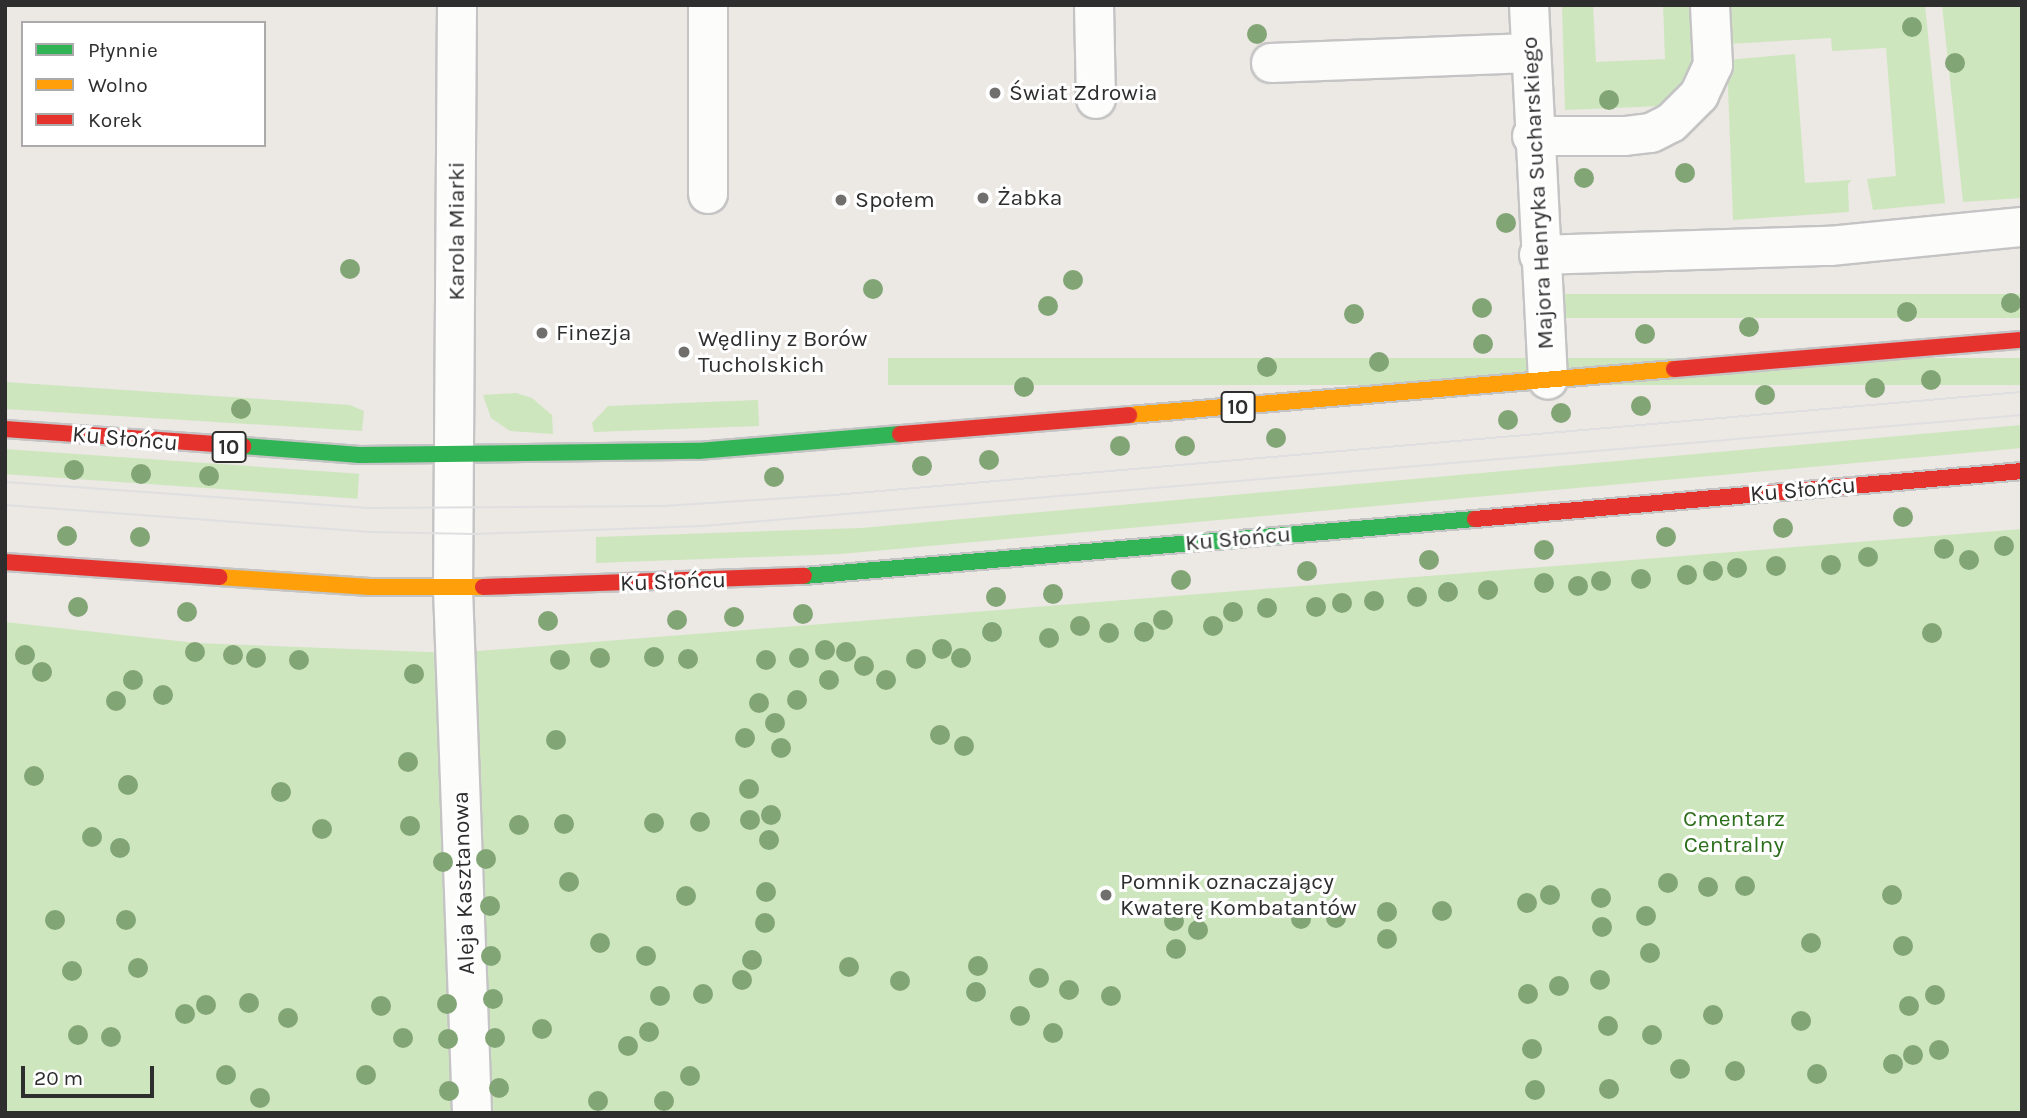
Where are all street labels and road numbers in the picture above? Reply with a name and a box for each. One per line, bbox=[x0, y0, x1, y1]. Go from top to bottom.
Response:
street label: Majora Henryka Sucharskiego bbox=[1516, 36, 1560, 350]
street label: Karola Miarki bbox=[443, 161, 471, 301]
road number: 10 bbox=[1220, 390, 1256, 424]
street label: Ku Słońcu bbox=[71, 421, 179, 457]
road number: 10 bbox=[212, 430, 246, 464]
street label: Ku Słońcu bbox=[1749, 472, 1857, 508]
street label: Ku Słońcu bbox=[1184, 521, 1292, 557]
street label: Ku Słońcu bbox=[620, 566, 726, 598]
street label: Aleja Kasztanowa bbox=[447, 791, 481, 975]

